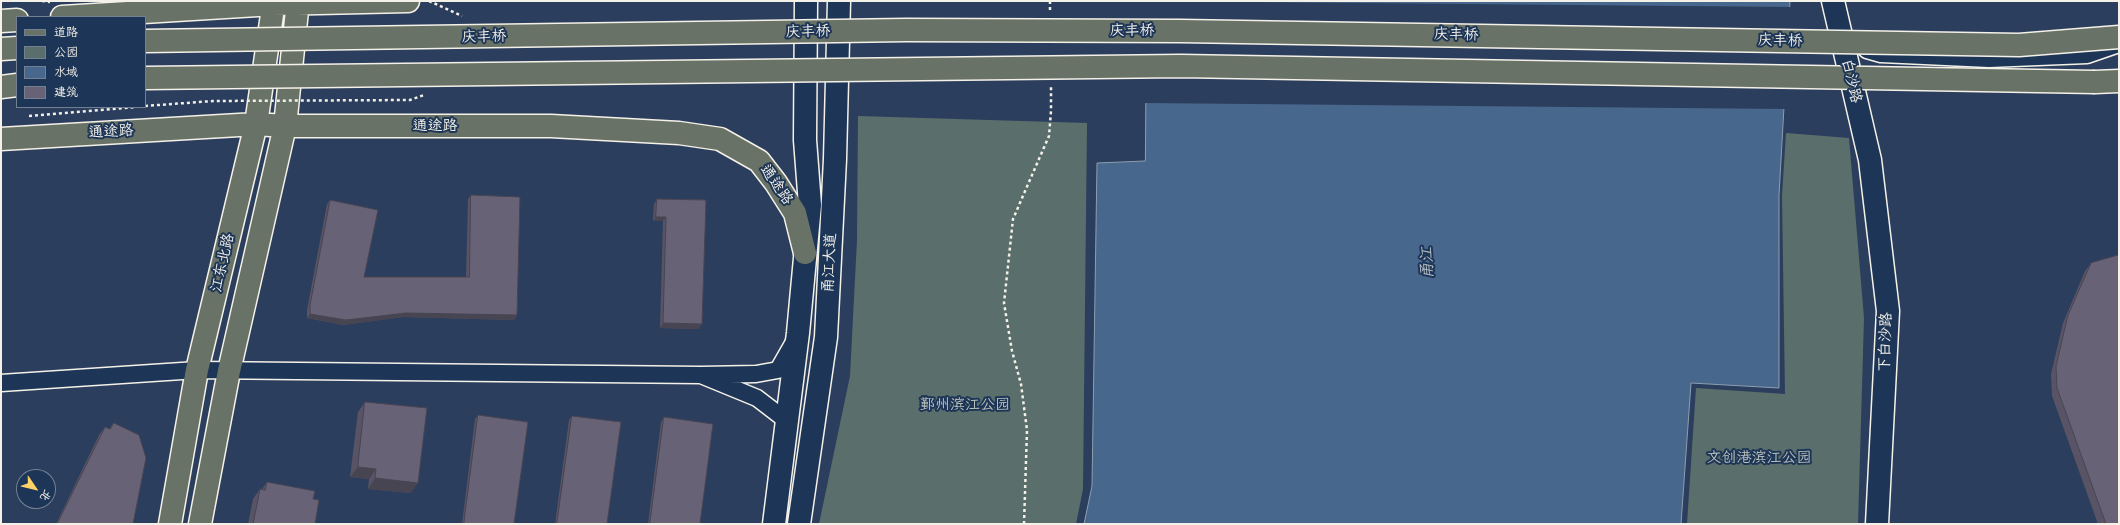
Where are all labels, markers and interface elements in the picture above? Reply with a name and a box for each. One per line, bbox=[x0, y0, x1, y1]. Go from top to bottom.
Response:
legend bbox=[16, 16, 146, 108]
text: 道路 bbox=[54, 21, 78, 43]
street label: 庆丰桥 bbox=[1110, 22, 1154, 40]
street label: 庆丰桥 bbox=[785, 23, 831, 41]
street label: 庆丰桥 bbox=[1433, 26, 1479, 44]
street label: 庆丰桥 bbox=[461, 28, 507, 46]
street label: 庆丰桥 bbox=[1757, 32, 1803, 50]
text: 公园 bbox=[54, 41, 78, 63]
street label: 白沙路 bbox=[1837, 57, 1865, 105]
text: 水域 bbox=[54, 61, 78, 83]
text: 建筑 bbox=[54, 81, 78, 103]
street label: 通途路 bbox=[413, 117, 457, 135]
street label: 通途路 bbox=[88, 122, 134, 142]
street label: 通途路 bbox=[756, 161, 796, 209]
street label: 江东北路 bbox=[207, 232, 239, 294]
street label: 甬江大道 bbox=[819, 233, 841, 293]
water label: 甬江 bbox=[1418, 247, 1438, 279]
street label: 下白沙路 bbox=[1876, 312, 1896, 372]
park label: 鄞州滨江公园 bbox=[920, 396, 1010, 414]
park label: 文创港滨江公园 bbox=[1707, 449, 1811, 467]
north arrow bbox=[16, 469, 56, 509]
text: 北 bbox=[34, 486, 56, 506]

